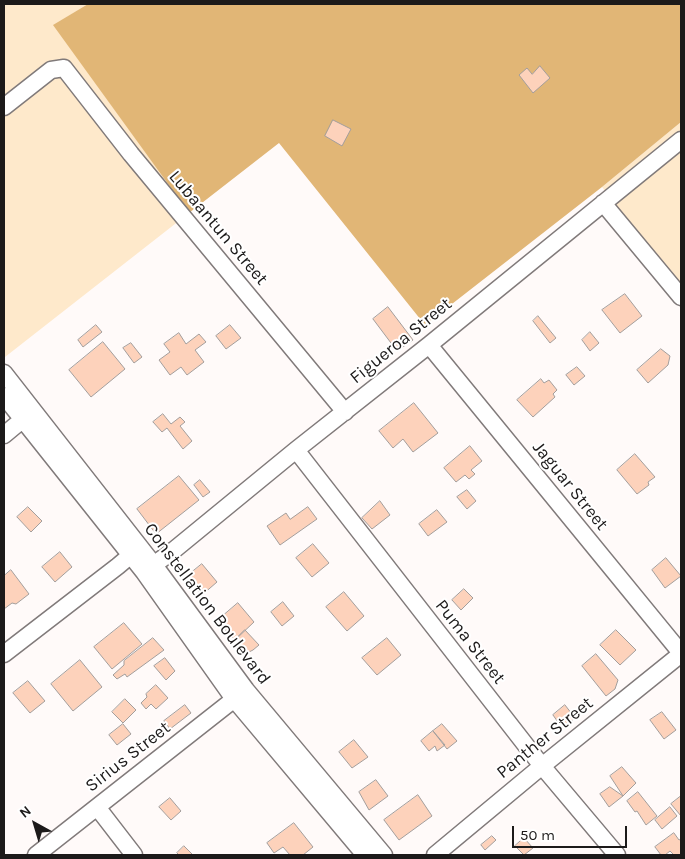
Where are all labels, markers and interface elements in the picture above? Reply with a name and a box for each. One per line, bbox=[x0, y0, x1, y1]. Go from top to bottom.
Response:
street label: Lubaantun Street bbox=[164, 166, 272, 290]
street label: Figueroa Street bbox=[346, 293, 456, 389]
street label: Jaguar Street bbox=[528, 437, 612, 535]
street label: Constellation Boulevard bbox=[139, 519, 275, 689]
street label: Puma Street bbox=[430, 595, 510, 689]
street label: Panther Street bbox=[492, 693, 598, 783]
street label: Sirius Street bbox=[81, 717, 175, 797]
north arrow bbox=[10, 799, 60, 849]
text: N bbox=[16, 802, 34, 822]
scale bar bbox=[515, 816, 630, 848]
text: 50 m bbox=[520, 826, 555, 844]

